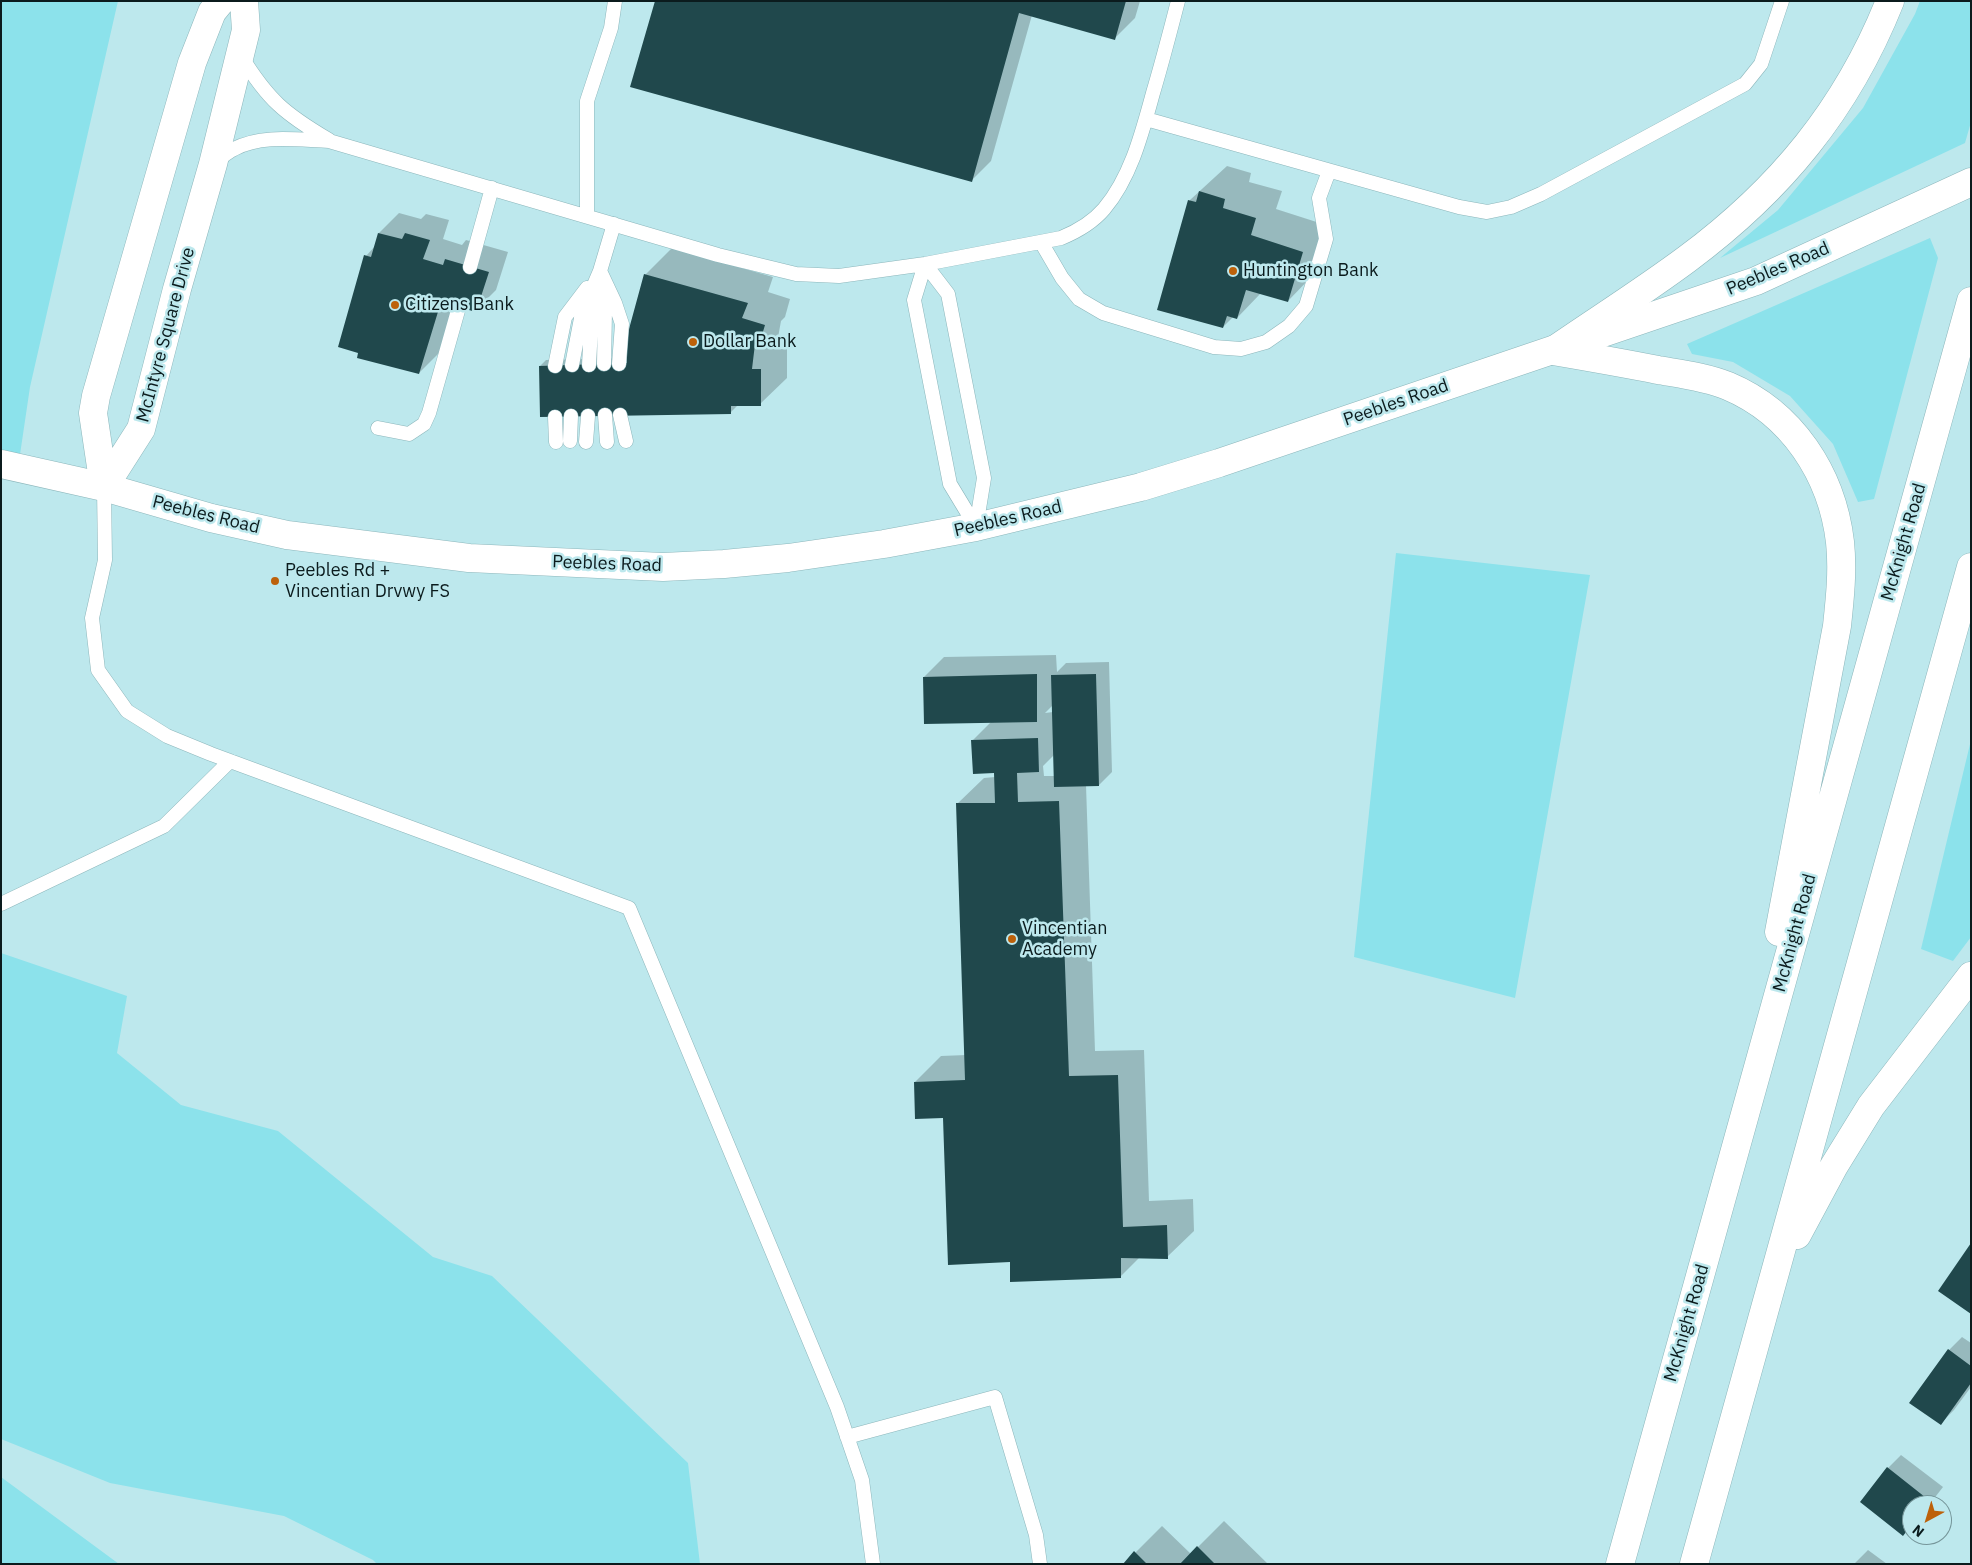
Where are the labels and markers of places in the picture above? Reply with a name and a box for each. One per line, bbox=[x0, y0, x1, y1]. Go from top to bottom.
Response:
place label: Huntington Bank bbox=[1243, 260, 1379, 282]
marker: Huntington Bank bbox=[1227, 265, 1239, 277]
place label: Citizens Bank bbox=[405, 294, 514, 316]
marker: Citizens Bank bbox=[389, 299, 401, 311]
place label: Dollar Bank bbox=[703, 331, 796, 353]
marker: Dollar Bank bbox=[687, 336, 699, 348]
place label: Peebles Rd + Vincentian Drvwy FS bbox=[285, 560, 450, 602]
marker: Peebles Rd + Vincentian Drvwy FS bbox=[269, 575, 281, 587]
place label: Vincentian Academy bbox=[1022, 918, 1107, 961]
marker: Vincentian Academy bbox=[1006, 933, 1018, 945]

